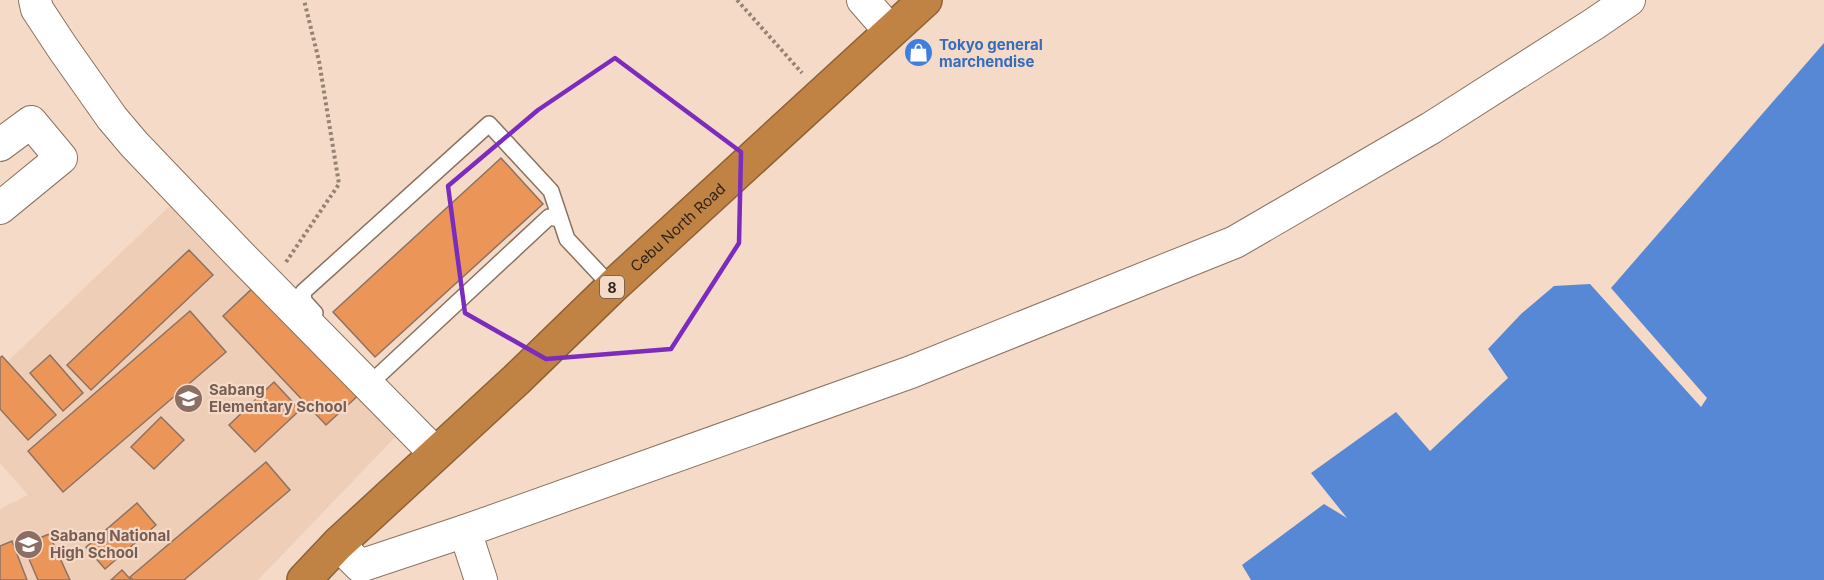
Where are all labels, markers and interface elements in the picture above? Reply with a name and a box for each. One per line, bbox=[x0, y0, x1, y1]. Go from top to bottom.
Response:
place label: Tokyo general marchendise bbox=[939, 35, 1043, 71]
shop icon: Tokyo general marchendise bbox=[902, 37, 934, 69]
street label: Cebu North Road bbox=[626, 179, 729, 275]
road number: 8 bbox=[600, 276, 624, 298]
place label: Sabang Elementary School bbox=[209, 380, 347, 416]
school or university icon: Sabang Elementary School bbox=[172, 382, 204, 414]
place label: Sabang National High School bbox=[50, 526, 170, 562]
school or university icon: Sabang National High School bbox=[13, 528, 45, 560]

